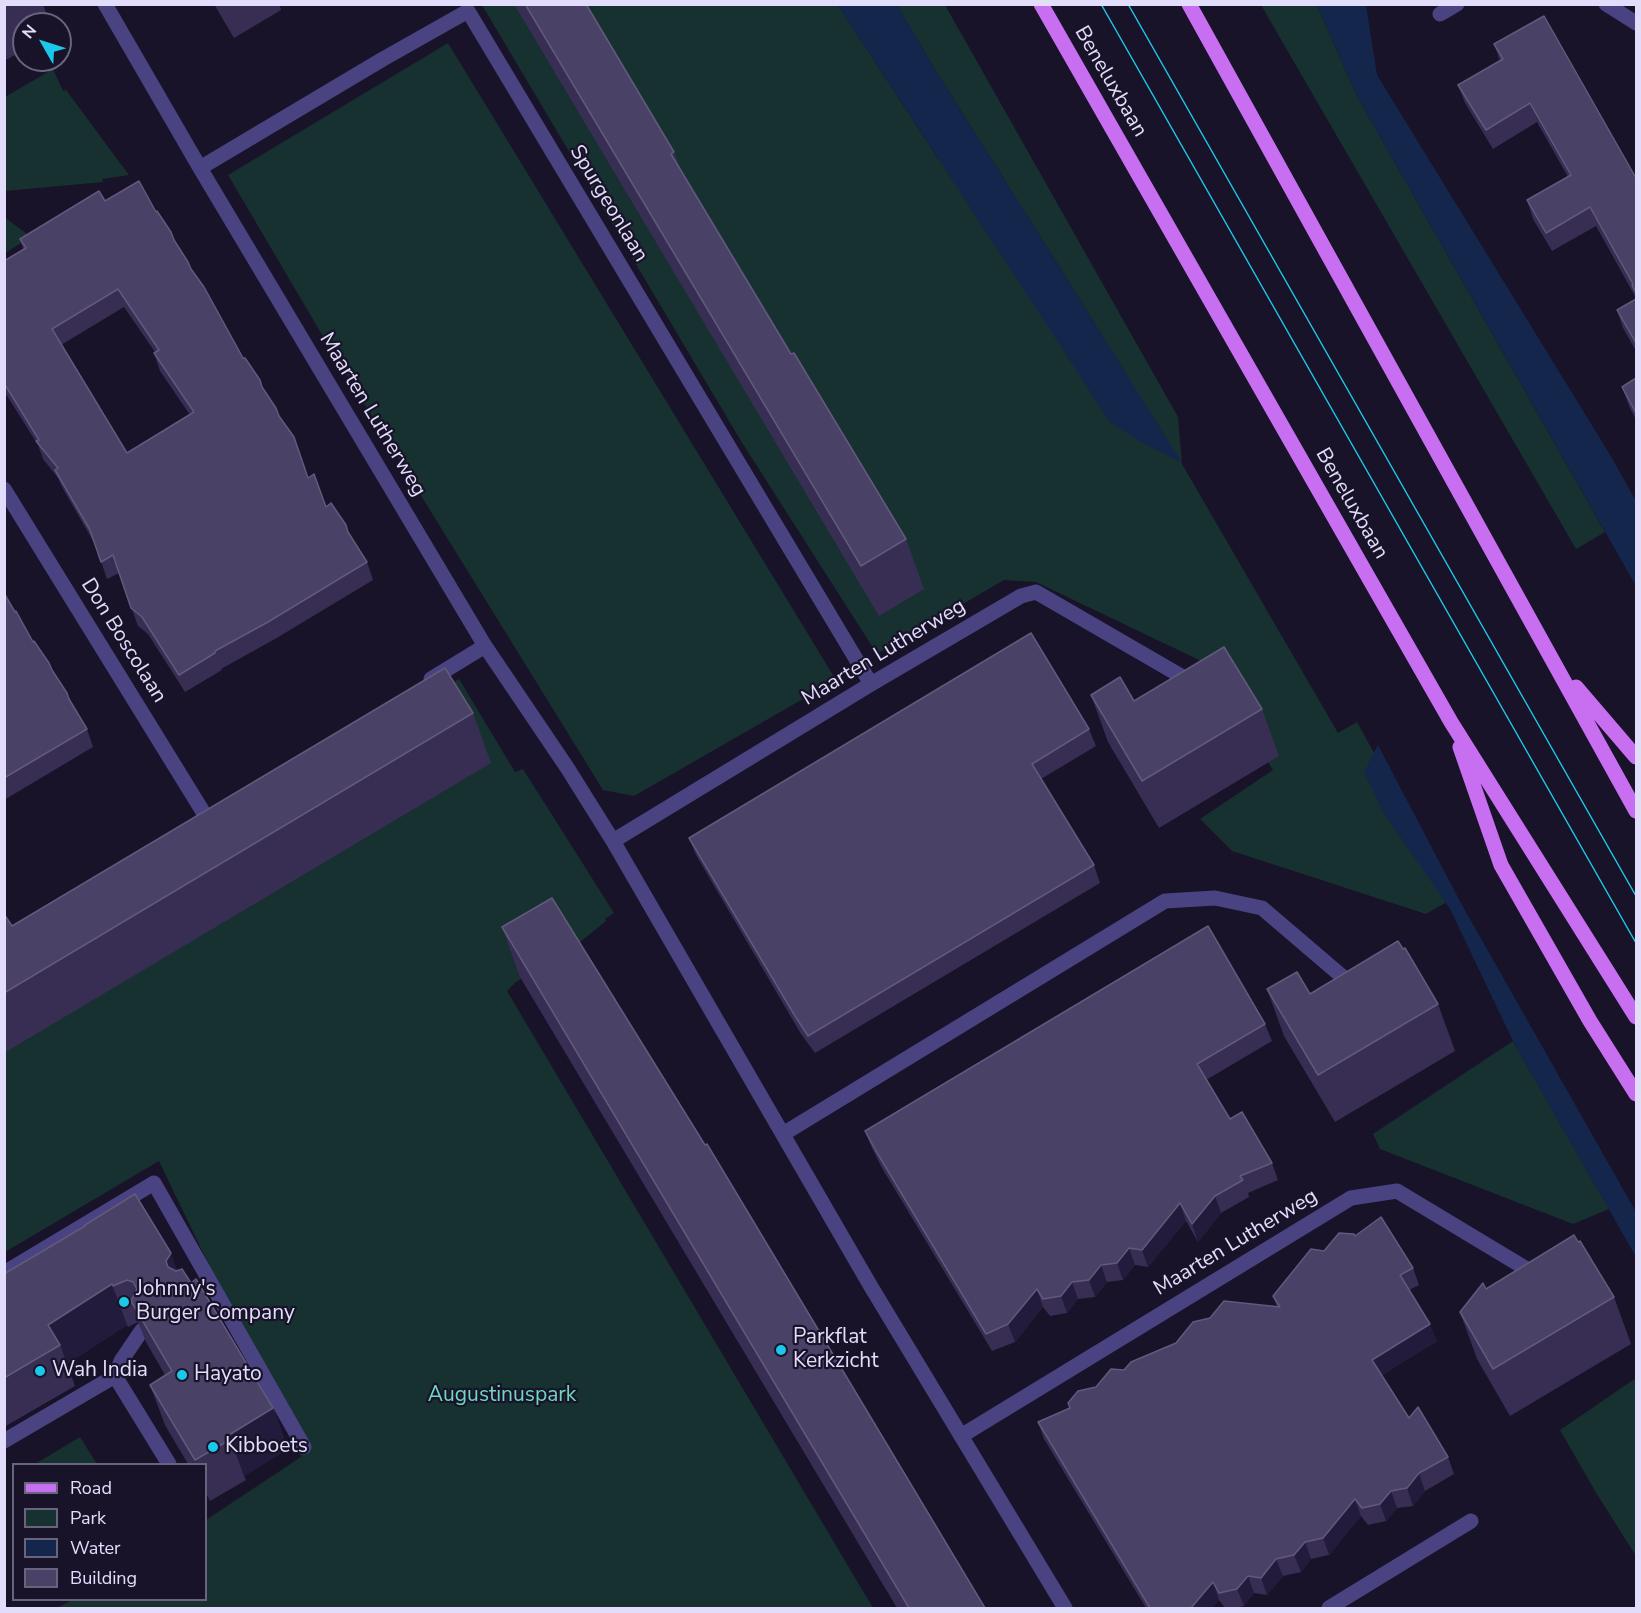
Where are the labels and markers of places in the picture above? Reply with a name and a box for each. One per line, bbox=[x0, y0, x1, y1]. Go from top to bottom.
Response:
place label: Johnny's Burger Company bbox=[136, 1277, 295, 1327]
marker: Johnny's Burger Company bbox=[117, 1295, 131, 1309]
place label: Parkflat Kerkzicht bbox=[793, 1325, 879, 1375]
marker: Parkflat Kerkzicht bbox=[774, 1343, 788, 1357]
place label: Wah India bbox=[52, 1358, 148, 1384]
place label: Hayato bbox=[194, 1362, 262, 1388]
marker: Wah India bbox=[33, 1364, 47, 1378]
marker: Hayato bbox=[175, 1368, 189, 1382]
place label: Kibboets bbox=[225, 1434, 308, 1460]
marker: Kibboets bbox=[206, 1440, 220, 1454]

